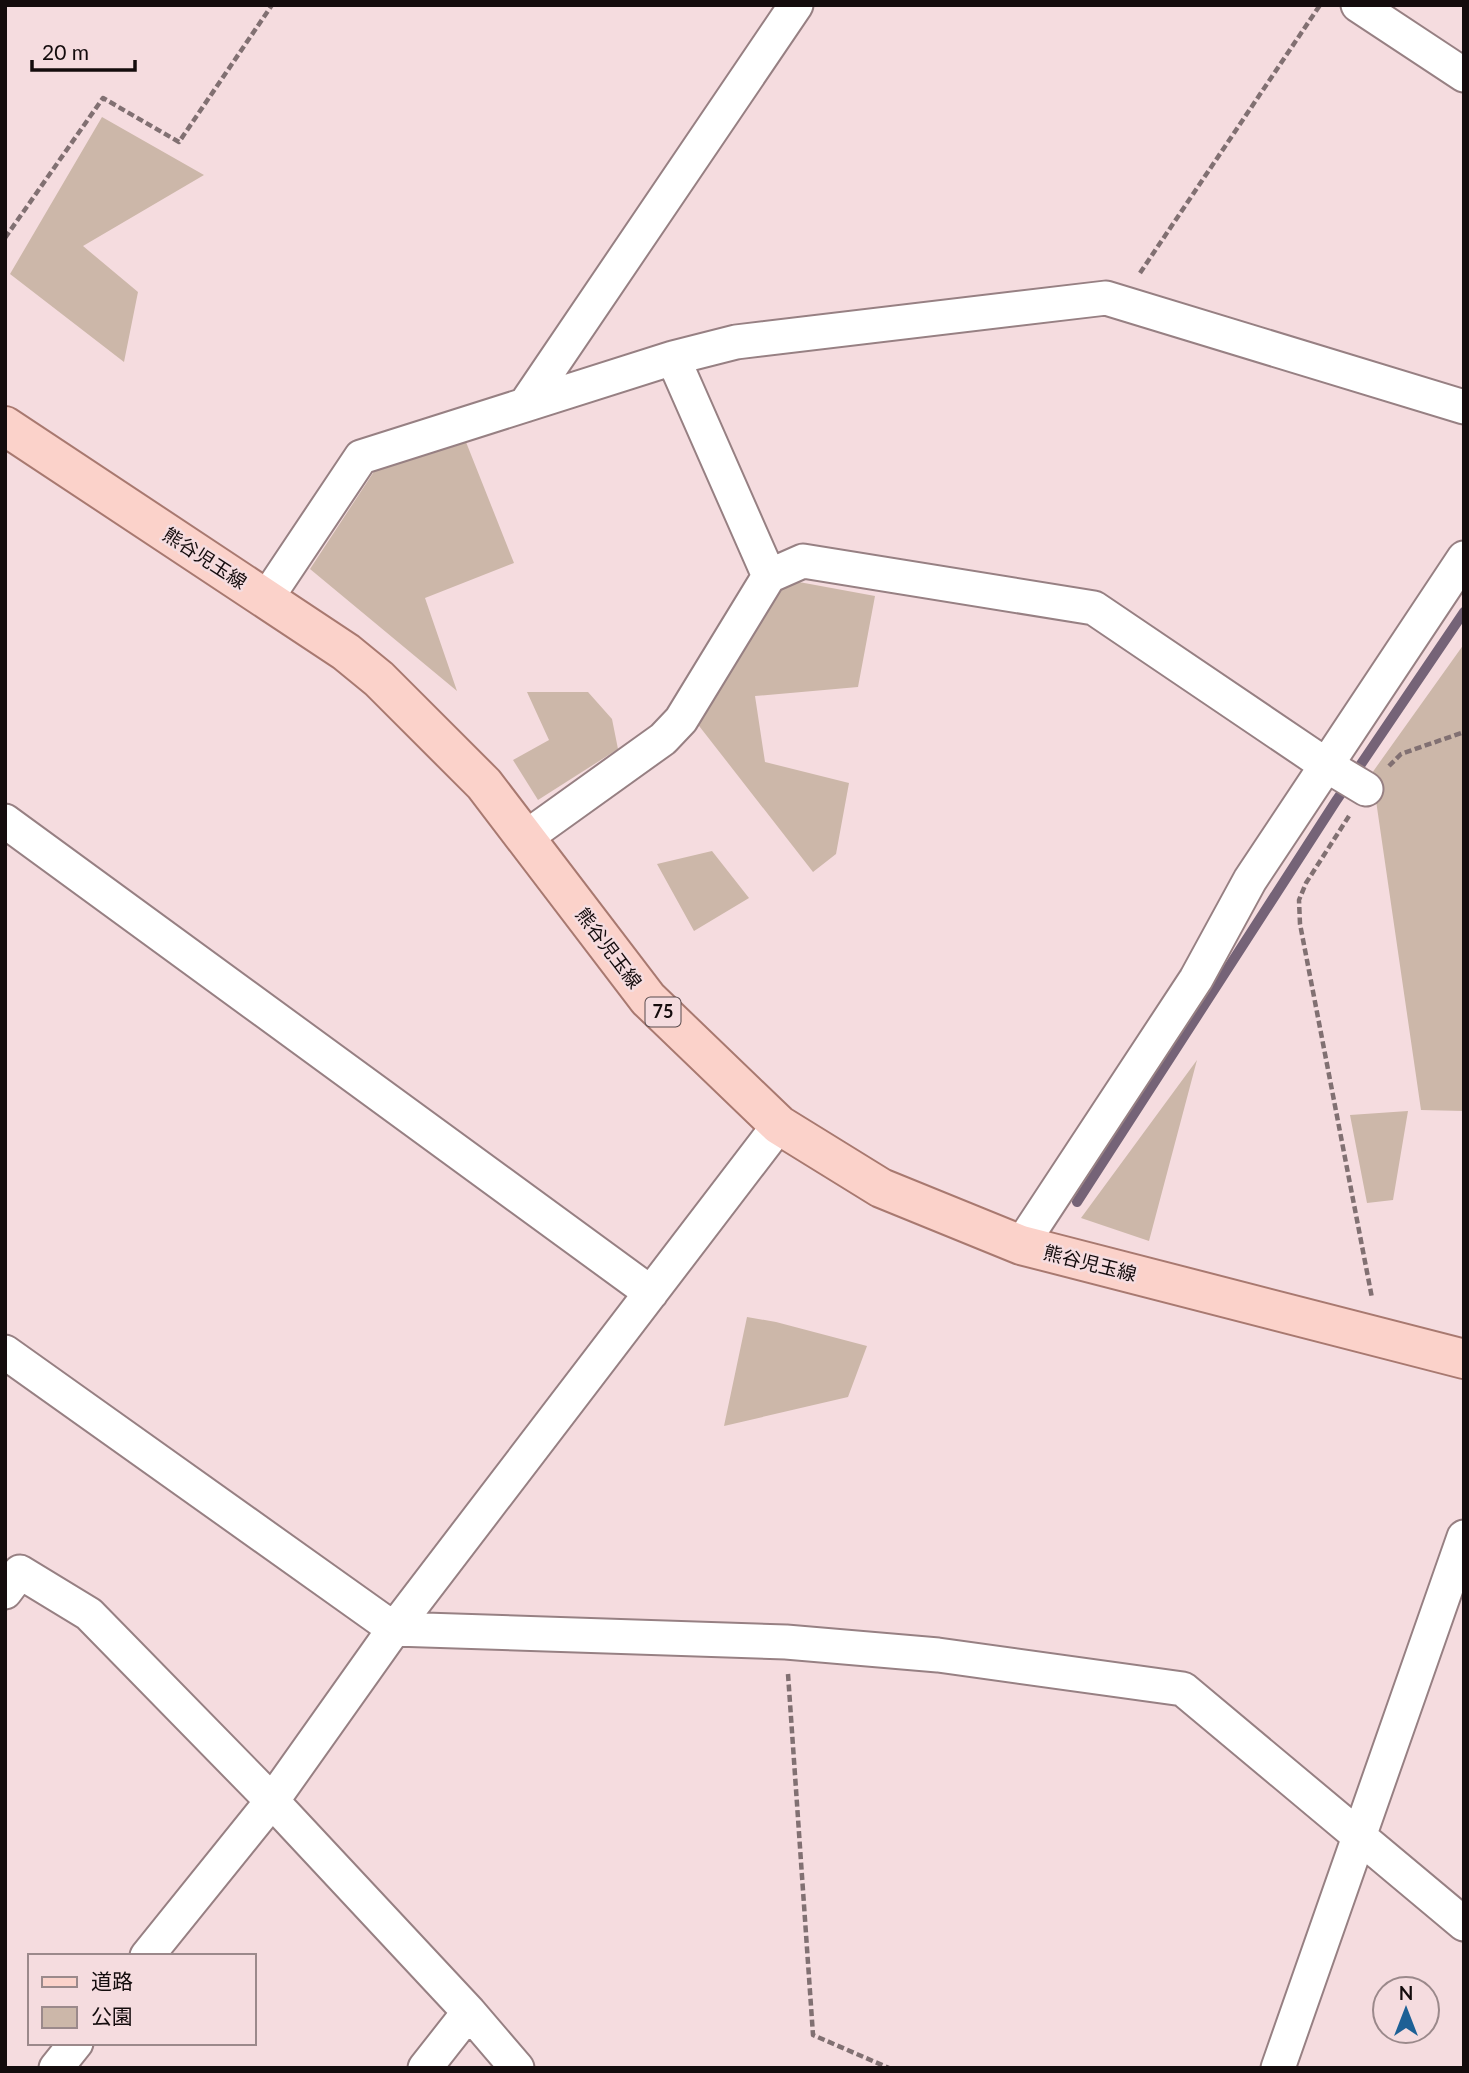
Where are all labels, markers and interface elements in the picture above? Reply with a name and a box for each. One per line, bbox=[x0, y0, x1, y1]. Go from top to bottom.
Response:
scale bar bbox=[32, 28, 135, 72]
text: 20 m bbox=[42, 39, 89, 64]
street label: 熊谷児玉線 bbox=[159, 522, 251, 593]
street label: 熊谷児玉線 bbox=[572, 903, 647, 993]
road number: 75 bbox=[646, 998, 680, 1027]
street label: 熊谷児玉線 bbox=[1041, 1240, 1139, 1285]
legend bbox=[28, 1954, 256, 2045]
text: 道路 bbox=[91, 1968, 133, 1993]
north arrow bbox=[1371, 1975, 1441, 2045]
text: N bbox=[1399, 1981, 1413, 2004]
text: 公園 bbox=[91, 2003, 133, 2028]

